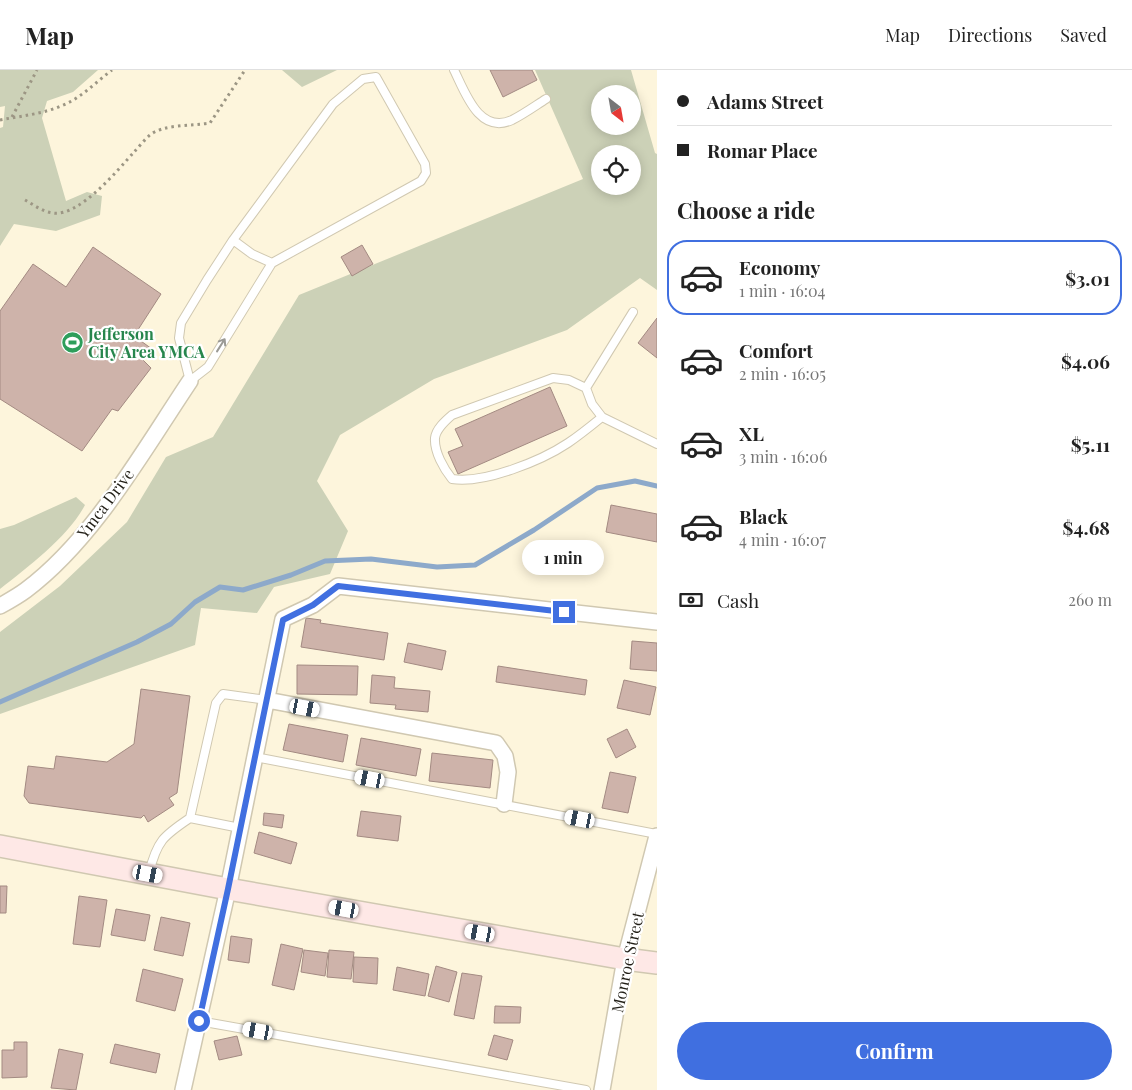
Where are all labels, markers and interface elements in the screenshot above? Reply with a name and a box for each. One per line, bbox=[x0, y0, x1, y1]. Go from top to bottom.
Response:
text: Map bbox=[25, 19, 74, 51]
text: Map bbox=[885, 23, 920, 47]
text: Directions bbox=[948, 23, 1032, 47]
text: Saved bbox=[1060, 23, 1107, 47]
north arrow bbox=[591, 85, 641, 135]
map controls bbox=[591, 85, 641, 195]
text: Adams Street bbox=[707, 88, 824, 114]
text: Romar Place bbox=[707, 137, 818, 163]
button: locate bbox=[591, 145, 641, 195]
text: Choose a ride bbox=[677, 195, 815, 225]
text: Economy bbox=[739, 254, 820, 280]
icon: car bbox=[679, 255, 724, 300]
text: $3.01 bbox=[1065, 265, 1110, 291]
text: 1 min · 16:04 bbox=[739, 280, 826, 301]
place label: Jefferson City Area YMCA bbox=[87, 323, 205, 362]
sports icon: Jefferson City Area YMCA bbox=[60, 330, 84, 354]
text: Comfort bbox=[739, 337, 813, 363]
one-way arrow bbox=[217, 338, 227, 352]
icon: car bbox=[679, 338, 724, 383]
text: $4.06 bbox=[1061, 348, 1110, 374]
text: 2 min · 16:05 bbox=[739, 363, 826, 384]
text: XL bbox=[739, 420, 764, 446]
icon: car bbox=[679, 421, 724, 466]
text: $5.11 bbox=[1071, 431, 1110, 457]
text: 3 min · 16:06 bbox=[739, 446, 827, 467]
street label: Ymca Drive bbox=[71, 464, 138, 543]
text: Black bbox=[739, 503, 788, 529]
icon: car bbox=[679, 504, 724, 549]
text: $4.68 bbox=[1063, 514, 1110, 540]
text: 4 min · 16:07 bbox=[739, 529, 826, 550]
callout: 1 min bbox=[523, 540, 605, 574]
text: 1 min bbox=[543, 547, 583, 568]
icon: cash bbox=[677, 586, 705, 614]
text: Cash bbox=[717, 587, 759, 613]
text: 260 m bbox=[1068, 589, 1112, 610]
route end bbox=[553, 601, 575, 623]
car bbox=[288, 698, 321, 718]
car bbox=[353, 769, 386, 789]
car bbox=[563, 809, 596, 829]
car bbox=[131, 864, 164, 884]
car bbox=[327, 899, 360, 919]
street label: Monroe Street bbox=[606, 909, 648, 1014]
car bbox=[463, 923, 496, 943]
route start bbox=[188, 1010, 210, 1032]
car bbox=[241, 1021, 274, 1041]
button: Confirm bbox=[677, 1022, 1112, 1080]

